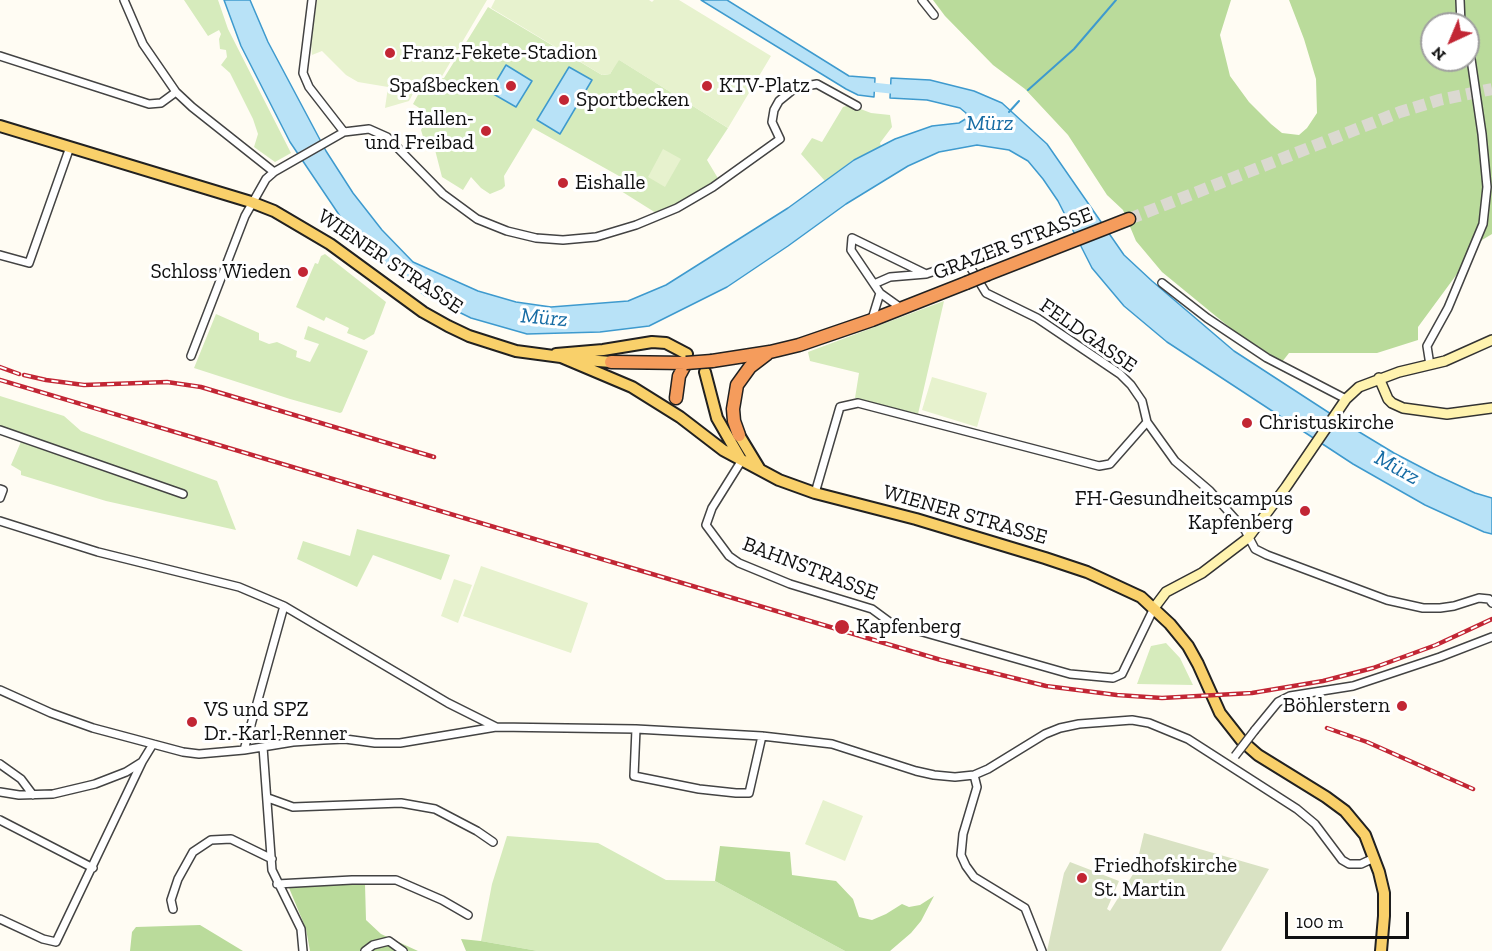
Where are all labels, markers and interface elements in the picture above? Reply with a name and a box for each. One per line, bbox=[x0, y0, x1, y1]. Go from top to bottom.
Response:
north arrow bbox=[1420, 12, 1480, 72]
place label: Franz-Fekete-Stadion bbox=[402, 40, 597, 66]
text: N bbox=[1428, 43, 1450, 65]
marker: Franz-Fekete-Stadion bbox=[383, 46, 397, 60]
place label: Spaßbecken bbox=[389, 73, 499, 99]
place label: KTV-Platz bbox=[719, 73, 810, 99]
marker: Spaßbecken bbox=[504, 79, 518, 93]
marker: KTV-Platz bbox=[700, 79, 714, 93]
place label: Sportbecken bbox=[576, 87, 689, 113]
marker: Sportbecken bbox=[557, 93, 571, 107]
place label: Hallen- und Freibad bbox=[365, 106, 474, 156]
water label: Mürz bbox=[966, 111, 1014, 137]
marker: Hallen- und Freibad bbox=[479, 124, 493, 138]
place label: Eishalle bbox=[575, 170, 645, 196]
marker: Eishalle bbox=[556, 176, 570, 190]
street label: GRAZER STRASSE bbox=[930, 202, 1096, 286]
street label: WIENER STRASSE bbox=[313, 204, 467, 320]
place label: Schloss Wieden bbox=[150, 259, 291, 285]
marker: Schloss Wieden bbox=[296, 265, 310, 279]
street label: FELDGASSE bbox=[1034, 293, 1142, 379]
water label: Mürz bbox=[519, 303, 569, 333]
place label: Christuskirche bbox=[1259, 410, 1394, 436]
marker: Christuskirche bbox=[1240, 416, 1254, 430]
water label: Mürz bbox=[1370, 445, 1424, 491]
street label: WIENER STRASSE bbox=[880, 479, 1050, 551]
place label: FH-Gesundheitscampus Kapfenberg bbox=[1075, 486, 1293, 536]
marker: FH-Gesundheitscampus Kapfenberg bbox=[1298, 504, 1312, 518]
street label: BAHNSTRASSE bbox=[739, 532, 881, 606]
place label: Kapfenberg bbox=[856, 614, 961, 640]
marker: Kapfenberg bbox=[833, 618, 851, 636]
place label: Böhlerstern bbox=[1283, 693, 1390, 719]
place label: VS und SPZ Dr.-Karl-Renner bbox=[204, 697, 348, 747]
marker: Böhlerstern bbox=[1395, 699, 1409, 713]
marker: VS und SPZ Dr.-Karl-Renner bbox=[185, 715, 199, 729]
place label: Friedhofskirche St. Martin bbox=[1094, 853, 1237, 903]
marker: Friedhofskirche St. Martin bbox=[1075, 871, 1089, 885]
scale bar bbox=[1288, 900, 1412, 938]
text: 100 m bbox=[1296, 911, 1343, 933]

